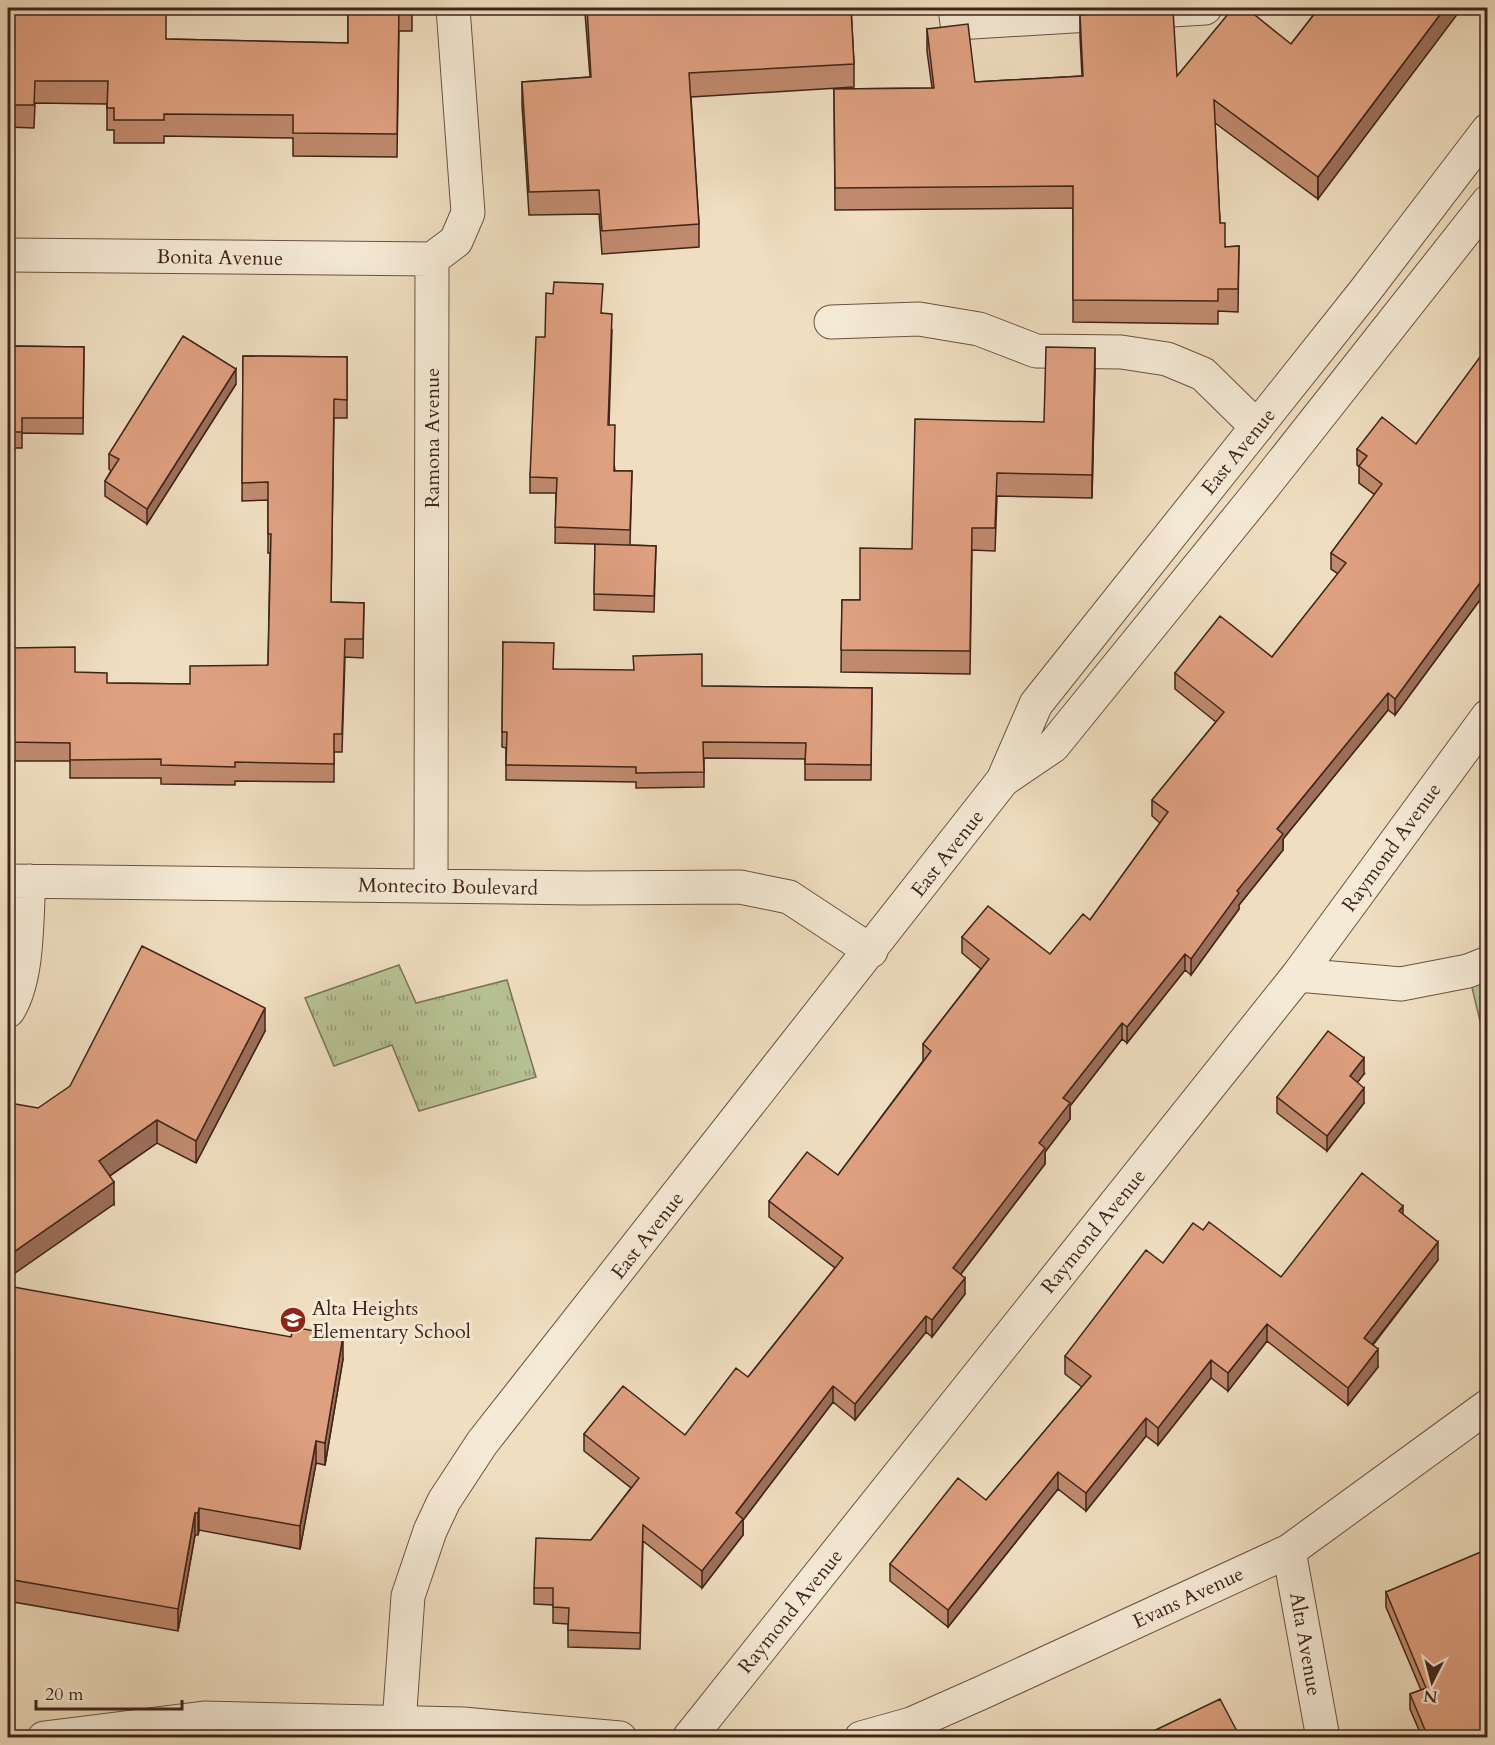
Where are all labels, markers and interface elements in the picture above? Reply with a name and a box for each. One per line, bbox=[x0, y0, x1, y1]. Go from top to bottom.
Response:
street label: Bonita Avenue bbox=[156, 243, 284, 272]
street label: Ramona Avenue bbox=[419, 368, 446, 508]
street label: East Avenue bbox=[1195, 402, 1282, 500]
street label: Raymond Avenue bbox=[1336, 777, 1447, 917]
street label: East Avenue bbox=[905, 804, 990, 903]
street label: Montecito Boulevard bbox=[358, 871, 539, 902]
street label: Raymond Avenue bbox=[1035, 1163, 1152, 1299]
street label: East Avenue bbox=[605, 1186, 690, 1285]
place label: Alta Heights Elementary School bbox=[312, 1295, 471, 1345]
school or university icon: Alta Heights Elementary School bbox=[278, 1305, 308, 1335]
street label: Raymond Avenue bbox=[732, 1543, 849, 1679]
street label: Evans Avenue bbox=[1128, 1560, 1248, 1635]
street label: Alta Avenue bbox=[1283, 1590, 1328, 1698]
north arrow bbox=[1402, 1652, 1462, 1712]
scale bar bbox=[36, 1673, 182, 1711]
text: 20 m bbox=[45, 1682, 84, 1707]
text: N bbox=[1422, 1684, 1439, 1708]

